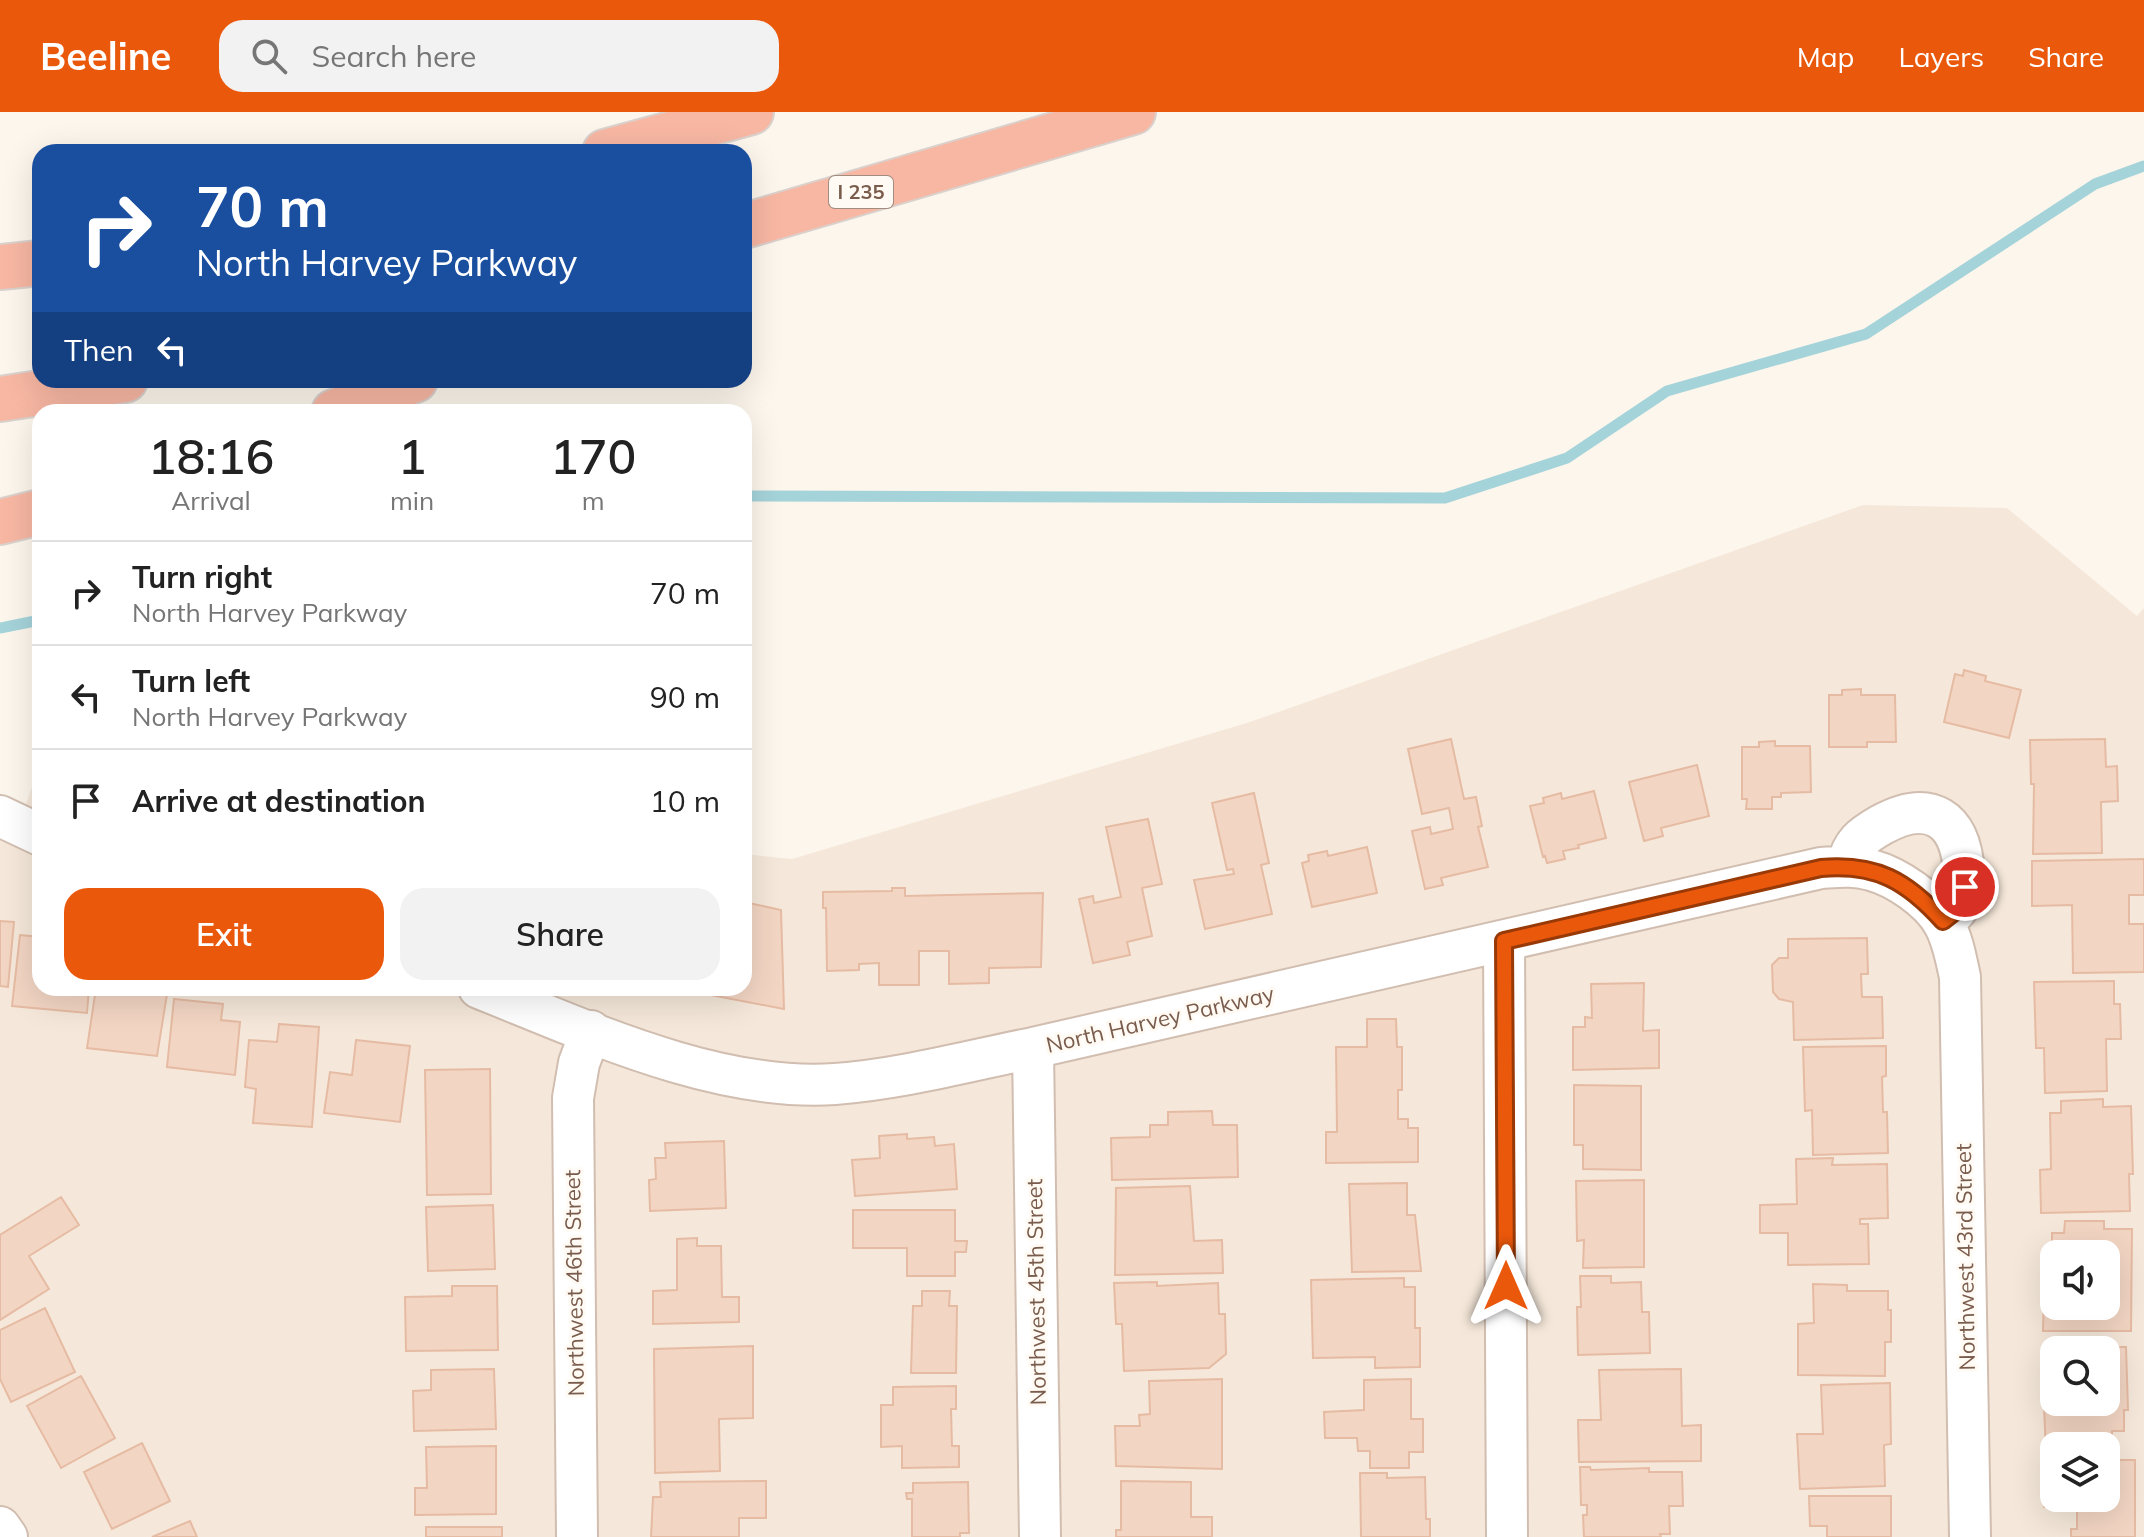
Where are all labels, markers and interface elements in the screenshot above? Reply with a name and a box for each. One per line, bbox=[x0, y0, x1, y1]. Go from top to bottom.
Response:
search box bbox=[219, 20, 779, 92]
text: Beeline bbox=[40, 32, 171, 80]
icon: search bbox=[247, 34, 291, 78]
text: Search here bbox=[311, 37, 476, 75]
text: Map bbox=[1797, 39, 1854, 74]
text: Layers bbox=[1898, 39, 1984, 74]
text: Share bbox=[2028, 39, 2104, 74]
text: 70 m bbox=[196, 171, 329, 241]
icon: right bbox=[64, 176, 168, 280]
road number: I 235 bbox=[829, 176, 893, 208]
text: North Harvey Parkway bbox=[196, 240, 577, 285]
icon: left bbox=[150, 328, 194, 372]
text: Then bbox=[64, 331, 134, 369]
text: 18:16 bbox=[148, 426, 274, 486]
text: 1 bbox=[398, 426, 426, 486]
text: 170 bbox=[550, 426, 636, 486]
text: Arrival bbox=[171, 484, 251, 517]
text: min bbox=[390, 484, 434, 517]
text: m bbox=[582, 484, 605, 517]
text: Turn right bbox=[132, 558, 272, 596]
icon: right bbox=[64, 571, 108, 615]
text: 70 m bbox=[650, 574, 720, 612]
text: North Harvey Parkway bbox=[132, 596, 407, 629]
text: Turn left bbox=[132, 662, 250, 700]
icon: left bbox=[64, 675, 108, 719]
text: 90 m bbox=[650, 678, 720, 716]
text: North Harvey Parkway bbox=[132, 700, 407, 733]
icon: arrive bbox=[64, 779, 108, 823]
text: Arrive at destination bbox=[132, 782, 426, 820]
text: 10 m bbox=[650, 782, 720, 820]
pin bbox=[1931, 853, 1999, 921]
icon: arrive bbox=[1943, 865, 1987, 909]
button: Exit bbox=[64, 888, 384, 980]
button: Share bbox=[400, 888, 720, 980]
street label: North Harvey Parkway bbox=[1043, 979, 1277, 1059]
street label: Northwest 43rd Street bbox=[1949, 1143, 1981, 1371]
street label: Northwest 46th Street bbox=[558, 1169, 590, 1397]
street label: Northwest 45th Street bbox=[1020, 1178, 1052, 1406]
map controls bbox=[2040, 1240, 2120, 1512]
button: sound bbox=[2040, 1240, 2120, 1320]
position arrow bbox=[1464, 1244, 1548, 1328]
button: search bbox=[2040, 1336, 2120, 1416]
button: layers bbox=[2040, 1432, 2120, 1512]

